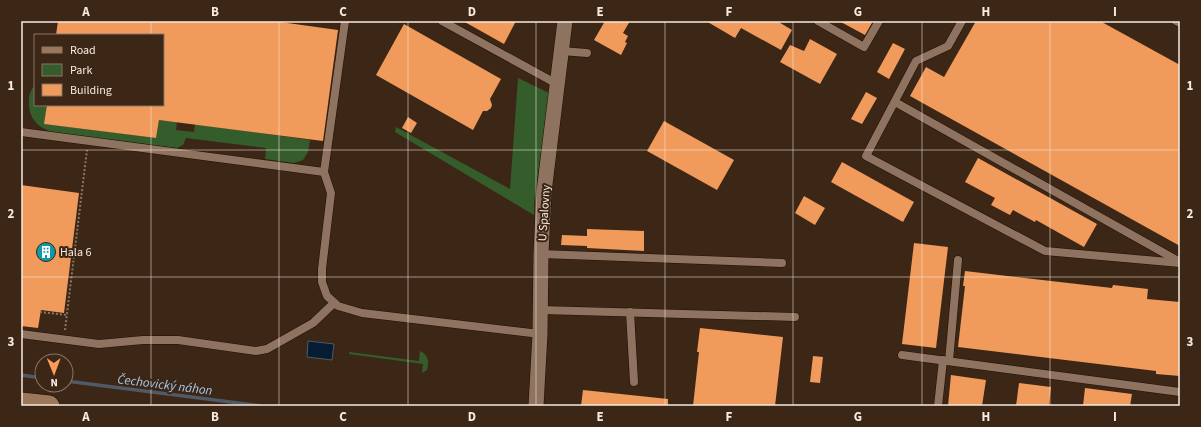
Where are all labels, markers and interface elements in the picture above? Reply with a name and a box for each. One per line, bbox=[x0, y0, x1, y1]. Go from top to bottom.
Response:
text: A bbox=[81, 3, 90, 21]
text: B bbox=[211, 3, 219, 21]
text: C bbox=[339, 3, 347, 21]
text: D bbox=[468, 3, 476, 21]
text: E bbox=[596, 3, 604, 21]
text: F bbox=[726, 3, 733, 21]
text: G bbox=[854, 3, 862, 21]
text: H bbox=[982, 3, 990, 21]
text: I bbox=[1113, 3, 1117, 21]
legend bbox=[34, 34, 164, 106]
text: Road bbox=[70, 42, 96, 59]
text: Park bbox=[70, 62, 92, 79]
text: 1 bbox=[8, 77, 15, 95]
text: 1 bbox=[1187, 77, 1194, 95]
text: Building bbox=[70, 82, 112, 99]
street label: U Spalovny bbox=[534, 184, 555, 242]
text: 2 bbox=[8, 205, 15, 223]
text: 2 bbox=[1187, 205, 1194, 223]
building icon: Hala 6 bbox=[35, 241, 57, 263]
place label: Hala 6 bbox=[60, 244, 91, 261]
text: 3 bbox=[8, 333, 15, 351]
text: 3 bbox=[1187, 333, 1194, 351]
north arrow bbox=[34, 353, 74, 393]
water label: Čechovický náhon bbox=[116, 370, 214, 400]
text: N bbox=[50, 375, 58, 390]
text: A bbox=[81, 408, 90, 426]
text: B bbox=[211, 408, 219, 426]
text: C bbox=[339, 408, 347, 426]
text: D bbox=[468, 408, 476, 426]
text: E bbox=[596, 408, 604, 426]
text: F bbox=[726, 408, 733, 426]
text: G bbox=[854, 408, 862, 426]
text: H bbox=[982, 408, 990, 426]
text: I bbox=[1113, 408, 1117, 426]

